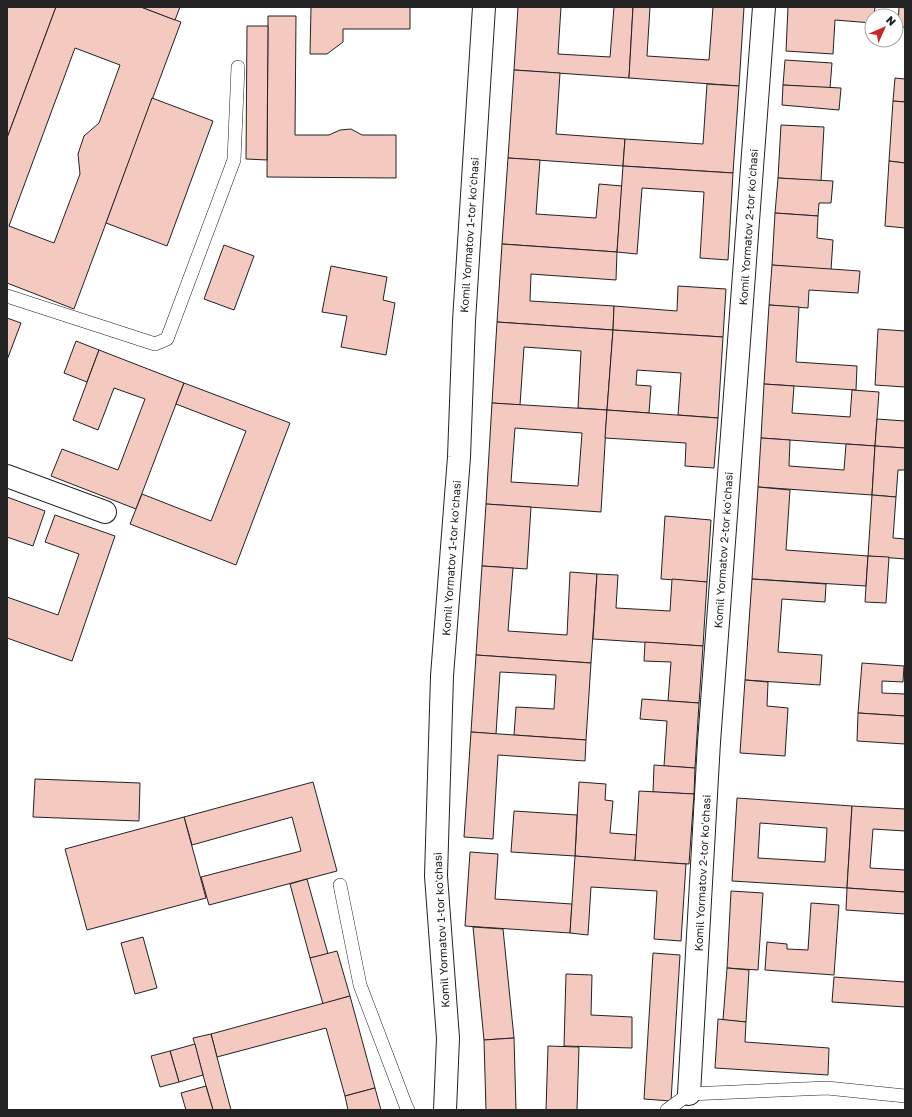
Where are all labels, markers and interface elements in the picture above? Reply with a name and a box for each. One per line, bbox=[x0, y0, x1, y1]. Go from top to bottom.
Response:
north arrow bbox=[864, 8, 904, 48]
text: N bbox=[884, 13, 899, 28]
street label: Komil Yormatov 2-tor koʻchasi bbox=[736, 148, 760, 306]
street label: Komil Yormatov 1-tor koʻchasi bbox=[457, 157, 481, 313]
street label: Komil Yormatov 2-tor koʻchasi bbox=[711, 471, 735, 629]
street label: Komil Yormatov 1-tor koʻchasi bbox=[439, 480, 463, 636]
street label: Komil Yormatov 2-tor koʻchasi bbox=[691, 794, 713, 952]
street label: Komil Yormatov 1-tor koʻchasi bbox=[430, 852, 452, 1008]

